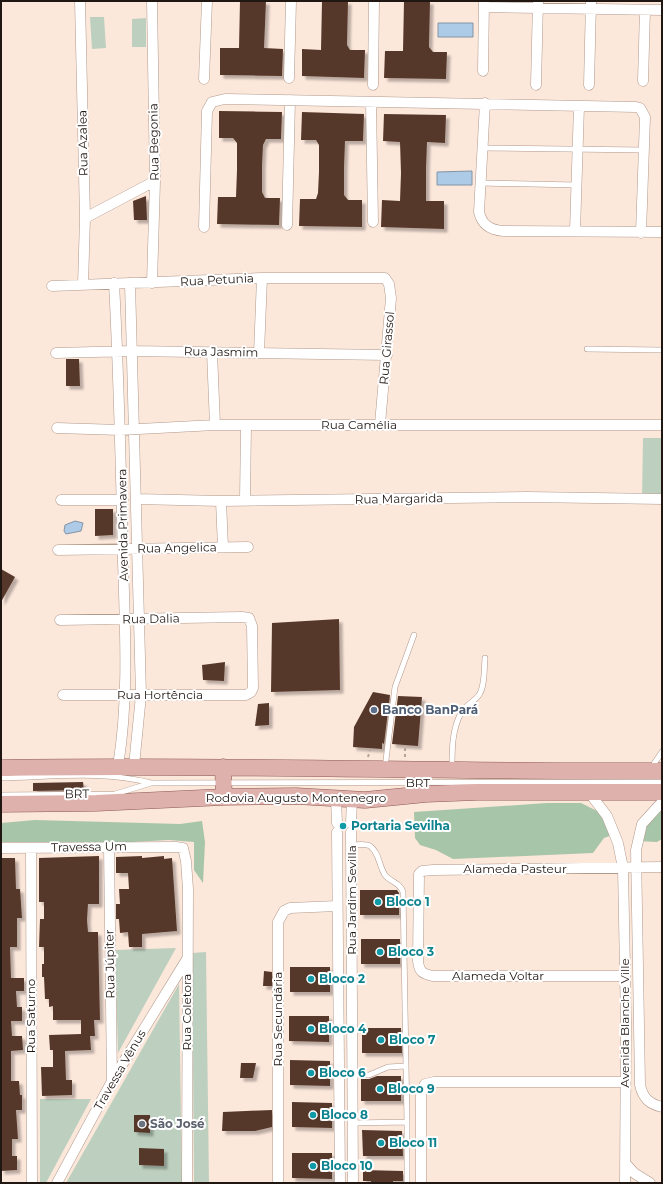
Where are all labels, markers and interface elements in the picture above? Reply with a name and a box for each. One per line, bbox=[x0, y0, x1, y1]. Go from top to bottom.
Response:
street label: Rua Begonia bbox=[145, 103, 162, 181]
street label: Rua Azalea bbox=[74, 110, 91, 176]
street label: Rua Petunia bbox=[180, 270, 254, 289]
street label: Rua Girassol bbox=[376, 311, 397, 385]
street label: Rua Jasmim bbox=[184, 343, 258, 360]
street label: Rua Camélia bbox=[321, 417, 397, 432]
street label: Avenida Primavera bbox=[114, 469, 131, 581]
street label: Rua Margarida bbox=[355, 490, 443, 507]
street label: Rua Angelica bbox=[137, 539, 217, 556]
street label: Rua Dalia bbox=[122, 610, 180, 627]
street label: Rua Hortência bbox=[117, 687, 203, 702]
place label: Banco BanPará bbox=[382, 702, 478, 717]
marker: Banco BanPará bbox=[369, 705, 379, 715]
street label: BRT bbox=[406, 775, 430, 790]
street label: BRT bbox=[65, 786, 89, 801]
street label: Rodovia Augusto Montenegro bbox=[206, 790, 386, 805]
place label: Portaria Sevilha bbox=[351, 818, 450, 833]
marker: Portaria Sevilha bbox=[338, 821, 348, 831]
street label: Travessa Um bbox=[51, 838, 127, 855]
street label: Rua Jardim Sevilla bbox=[344, 845, 359, 955]
street label: Alameda Pasteur bbox=[463, 861, 567, 876]
place label: Bloco 1 bbox=[386, 894, 430, 909]
marker: Bloco 1 bbox=[373, 897, 383, 907]
street label: Rua Júpiter bbox=[101, 929, 118, 999]
place label: Bloco 3 bbox=[388, 944, 434, 959]
marker: Bloco 3 bbox=[375, 947, 385, 957]
street label: Avenida Blanche Ville bbox=[617, 958, 632, 1088]
street label: Alameda Voltar bbox=[452, 968, 544, 983]
place label: Bloco 2 bbox=[319, 971, 365, 986]
street label: Rua Secundária bbox=[270, 972, 285, 1066]
street label: Rua Coletora bbox=[179, 974, 194, 1050]
marker: Bloco 2 bbox=[306, 974, 316, 984]
street label: Rua Saturno bbox=[23, 979, 38, 1053]
place label: Bloco 4 bbox=[319, 1021, 367, 1036]
marker: Bloco 4 bbox=[306, 1024, 316, 1034]
street label: Travessa Vênus bbox=[90, 1027, 149, 1113]
place label: Bloco 7 bbox=[389, 1032, 436, 1047]
marker: Bloco 7 bbox=[376, 1035, 386, 1045]
place label: Bloco 6 bbox=[319, 1065, 366, 1080]
marker: Bloco 6 bbox=[306, 1068, 316, 1078]
place label: Bloco 9 bbox=[388, 1081, 435, 1096]
marker: Bloco 9 bbox=[375, 1084, 385, 1094]
place label: Bloco 8 bbox=[321, 1107, 368, 1122]
marker: Bloco 8 bbox=[308, 1110, 318, 1120]
place label: São José bbox=[150, 1116, 205, 1131]
marker: São José bbox=[137, 1119, 147, 1129]
place label: Bloco 11 bbox=[389, 1135, 437, 1150]
marker: Bloco 11 bbox=[376, 1138, 386, 1148]
place label: Bloco 10 bbox=[321, 1158, 373, 1173]
marker: Bloco 10 bbox=[308, 1161, 318, 1171]

